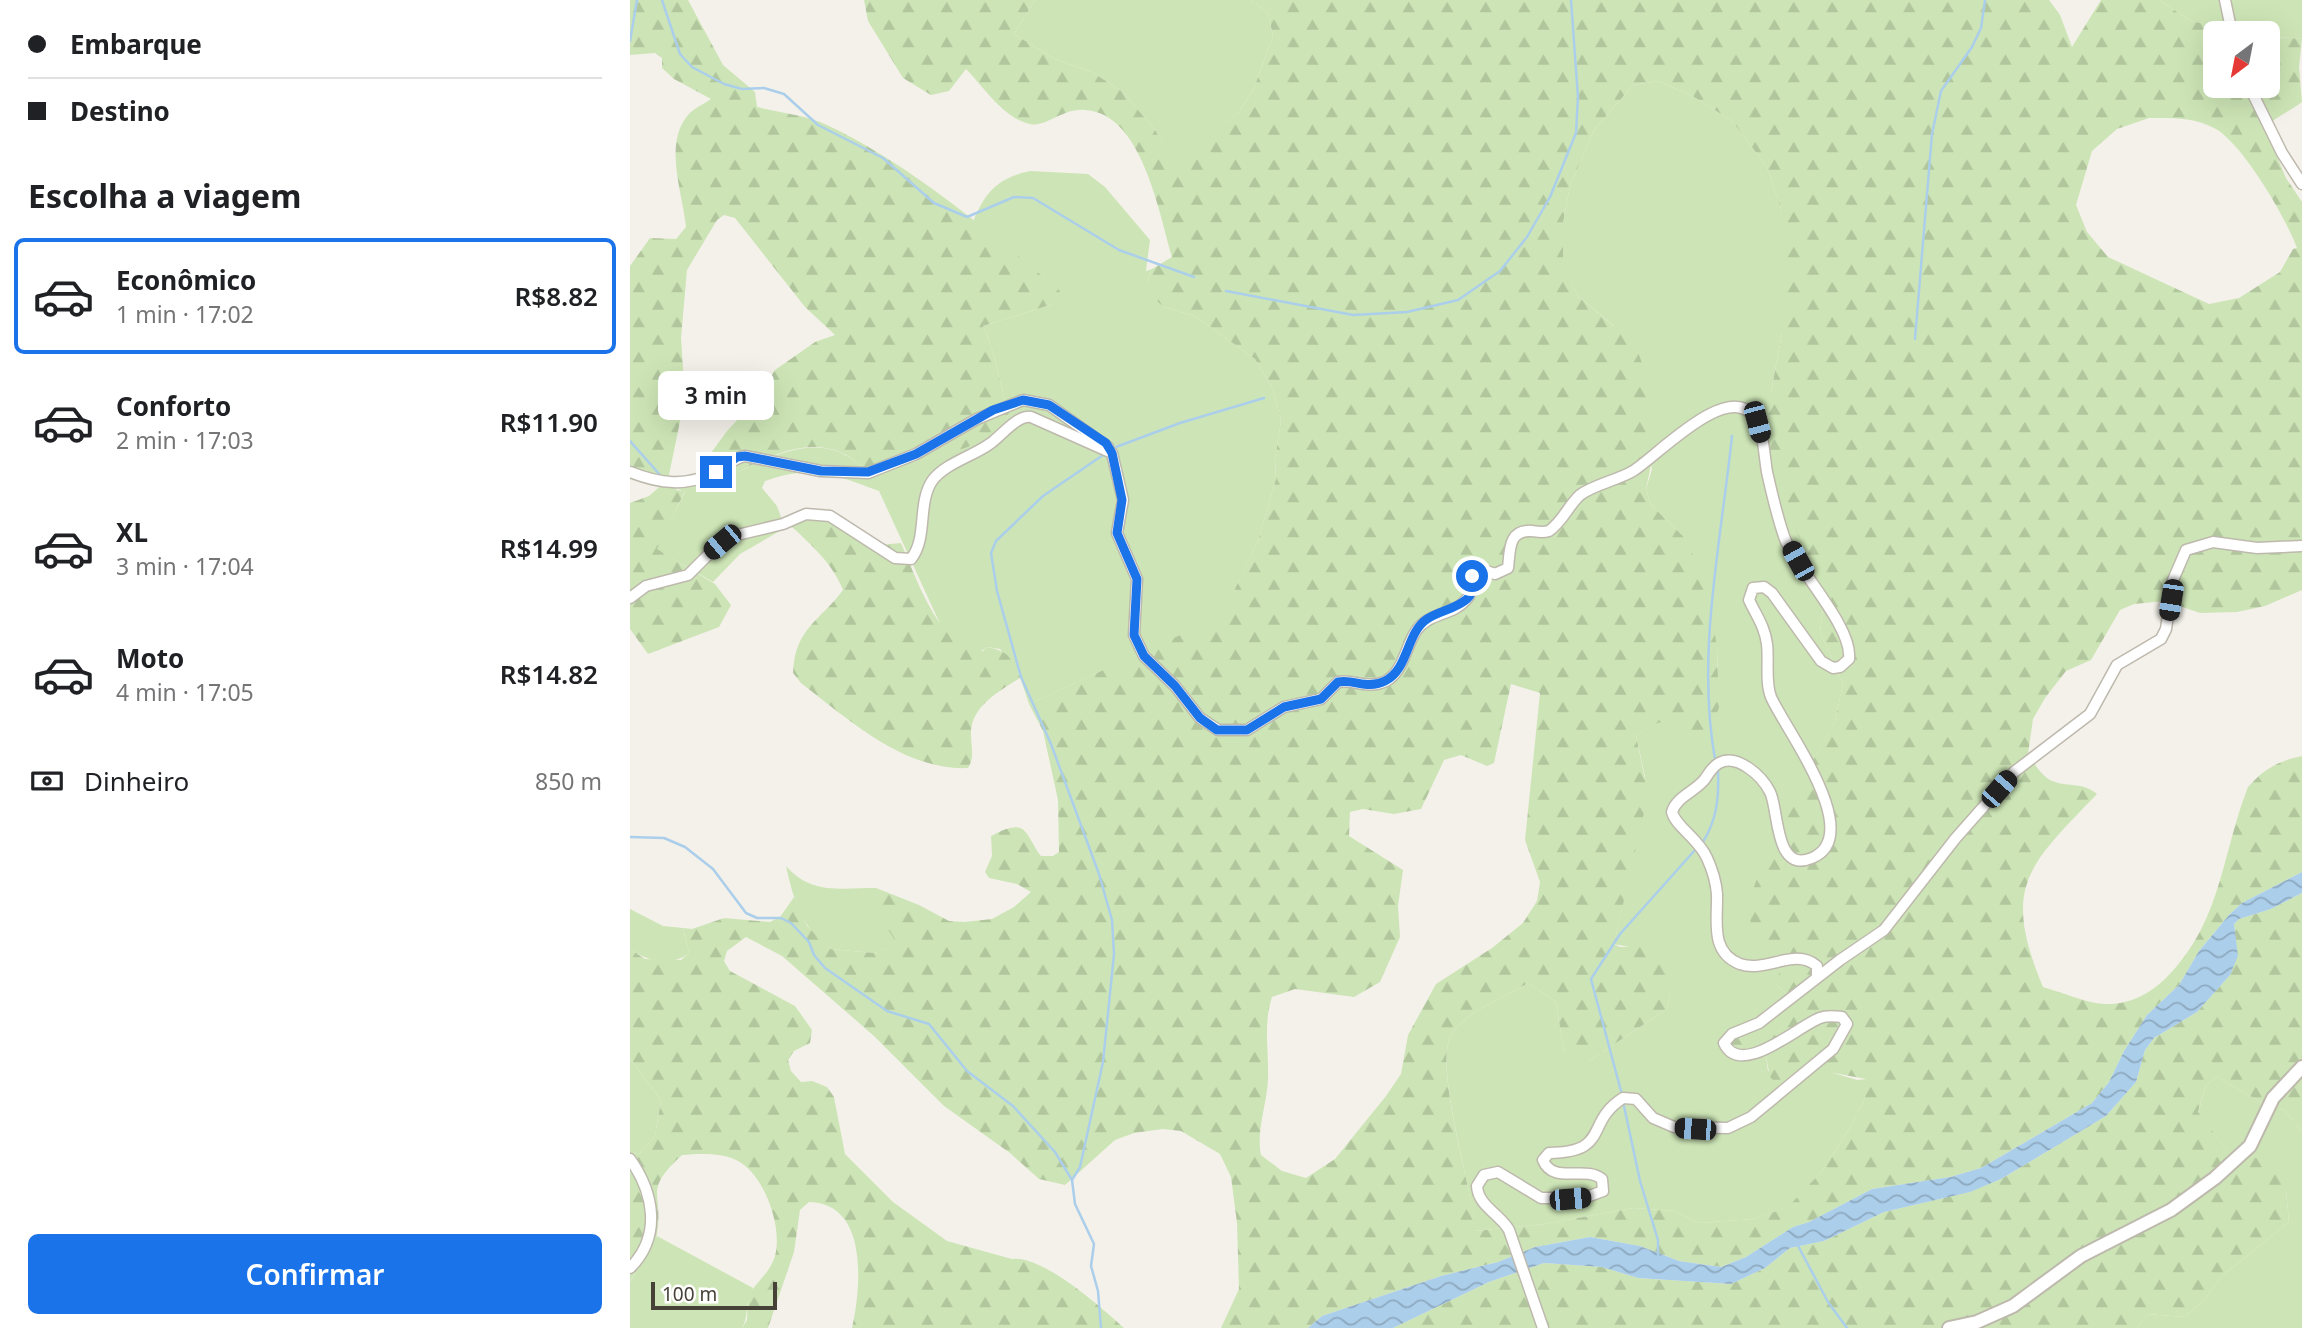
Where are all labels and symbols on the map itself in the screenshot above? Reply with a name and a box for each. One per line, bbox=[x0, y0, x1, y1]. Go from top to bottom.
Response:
north arrow bbox=[2203, 21, 2280, 98]
callout: 3 min bbox=[658, 370, 774, 420]
car bbox=[1742, 399, 1773, 445]
route end bbox=[700, 456, 732, 488]
car bbox=[700, 520, 745, 564]
car bbox=[1779, 538, 1818, 584]
route start bbox=[1456, 560, 1488, 592]
car bbox=[2158, 578, 2185, 622]
car bbox=[1978, 766, 2021, 812]
car bbox=[1674, 1117, 1717, 1141]
car bbox=[1549, 1187, 1592, 1211]
scale bar bbox=[651, 1279, 777, 1311]

